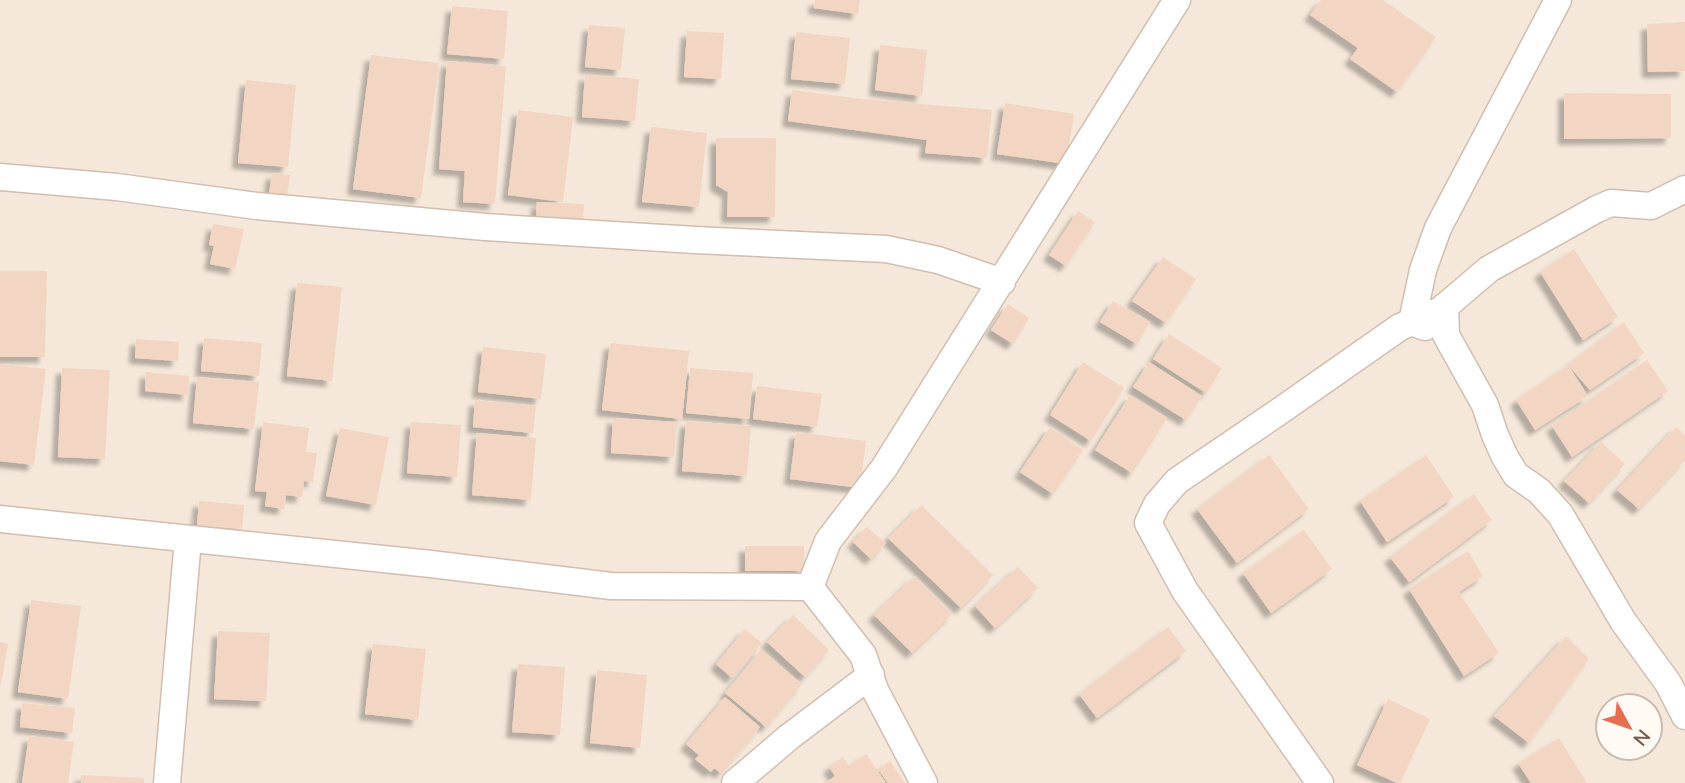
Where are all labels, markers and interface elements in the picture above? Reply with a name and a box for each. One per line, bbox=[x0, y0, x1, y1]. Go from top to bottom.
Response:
north arrow bbox=[1594, 692, 1664, 762]
text: N bbox=[1627, 723, 1656, 751]

